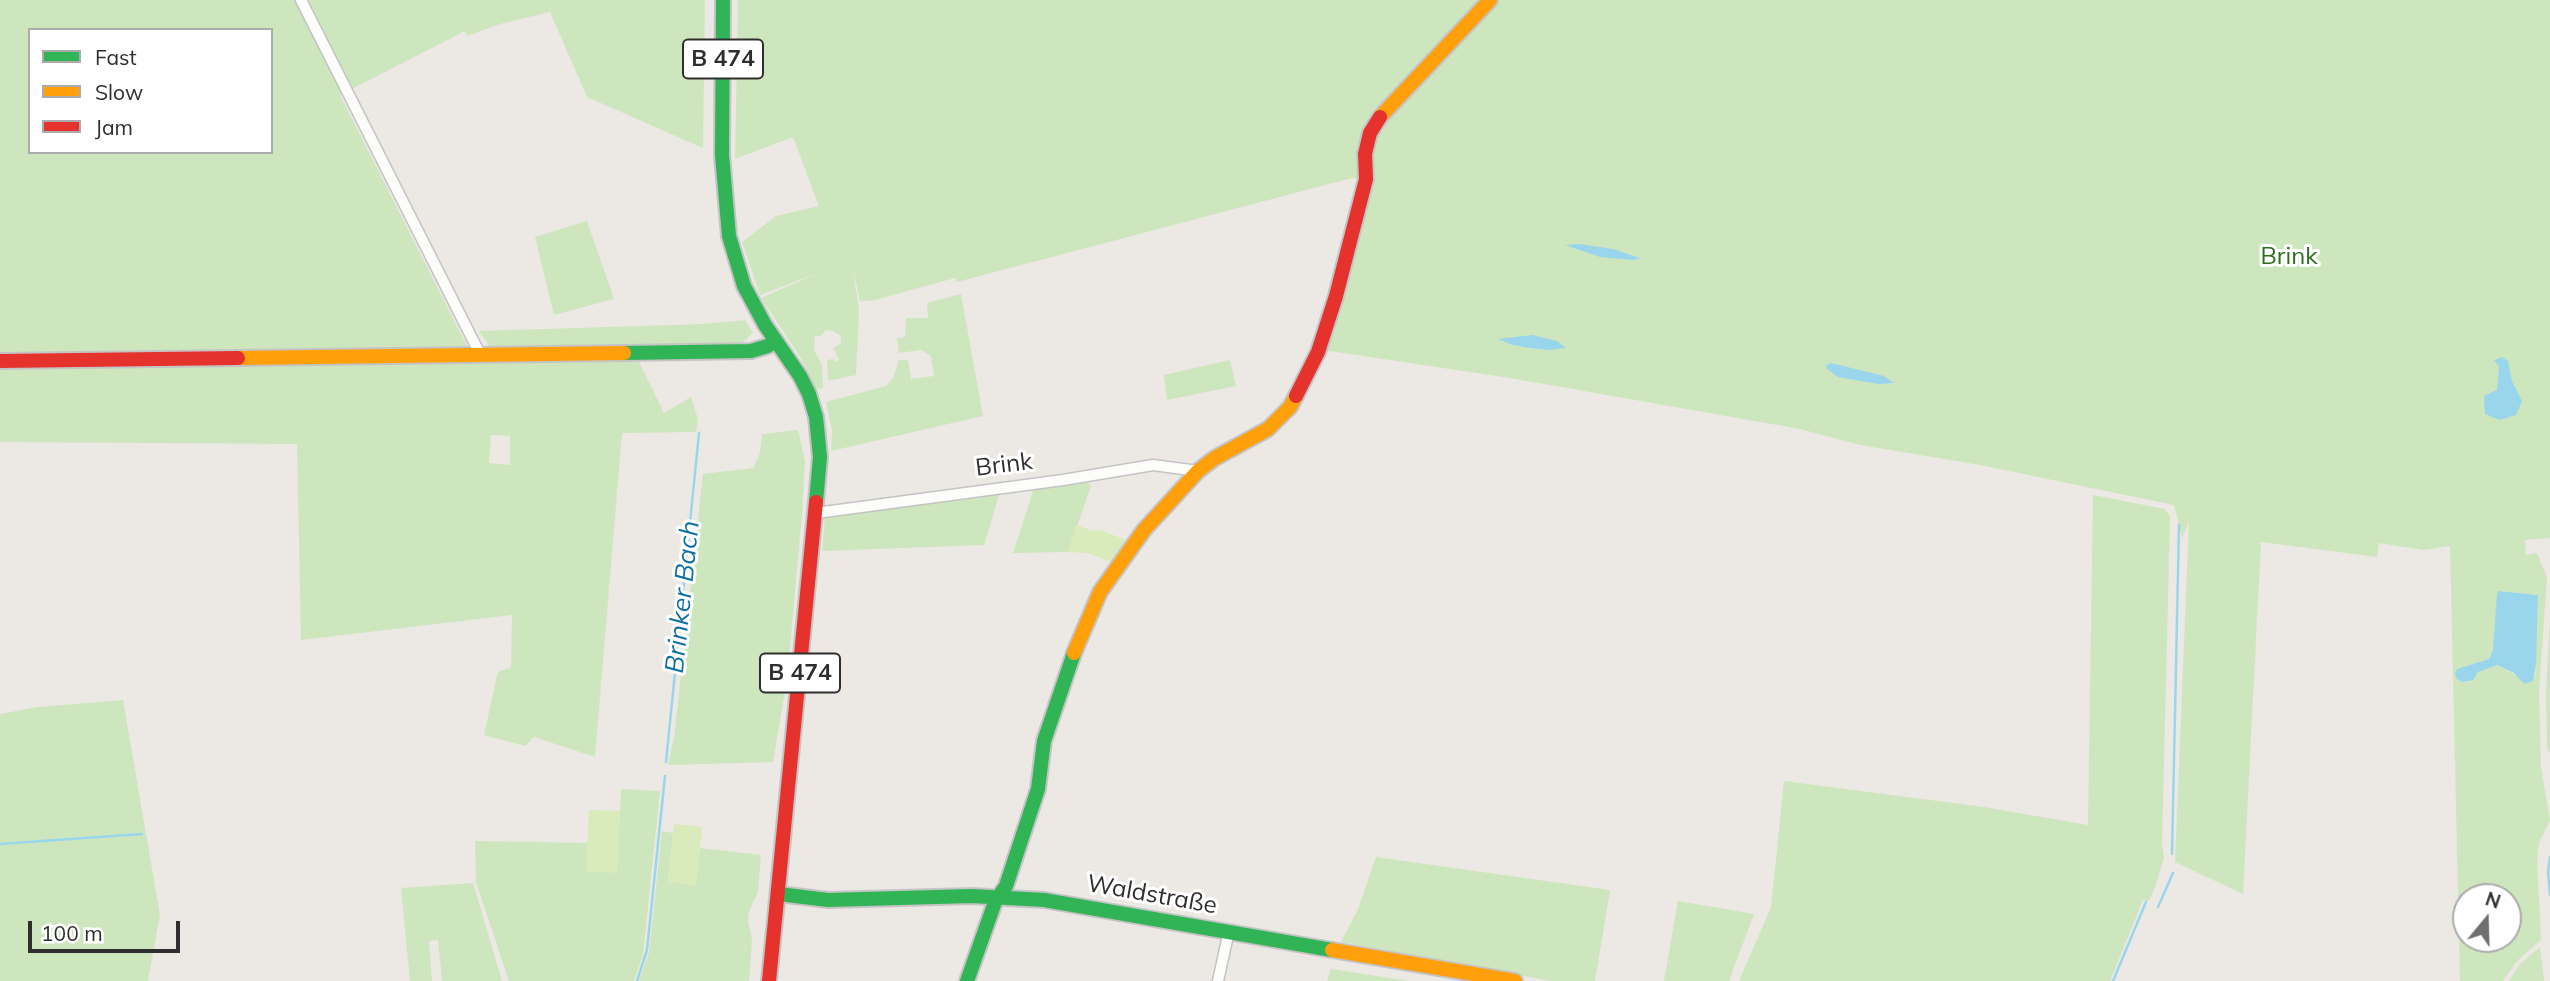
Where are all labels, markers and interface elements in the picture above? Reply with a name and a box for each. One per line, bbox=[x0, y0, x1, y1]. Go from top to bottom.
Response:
legend bbox=[28, 28, 273, 154]
road number: B 474 bbox=[683, 40, 763, 78]
text: Fast bbox=[95, 44, 137, 70]
text: Slow bbox=[95, 79, 143, 105]
text: Jam bbox=[95, 114, 133, 140]
park label: Brink bbox=[2260, 243, 2318, 271]
street label: Brink bbox=[974, 447, 1034, 483]
water label: Brinker Bach bbox=[659, 519, 707, 675]
road number: B 474 bbox=[760, 653, 840, 692]
street label: Waldstraße bbox=[1085, 869, 1219, 921]
north arrow bbox=[2452, 883, 2522, 953]
text: N bbox=[2482, 886, 2504, 914]
scale bar bbox=[32, 908, 184, 952]
text: 100 m bbox=[41, 920, 103, 946]

